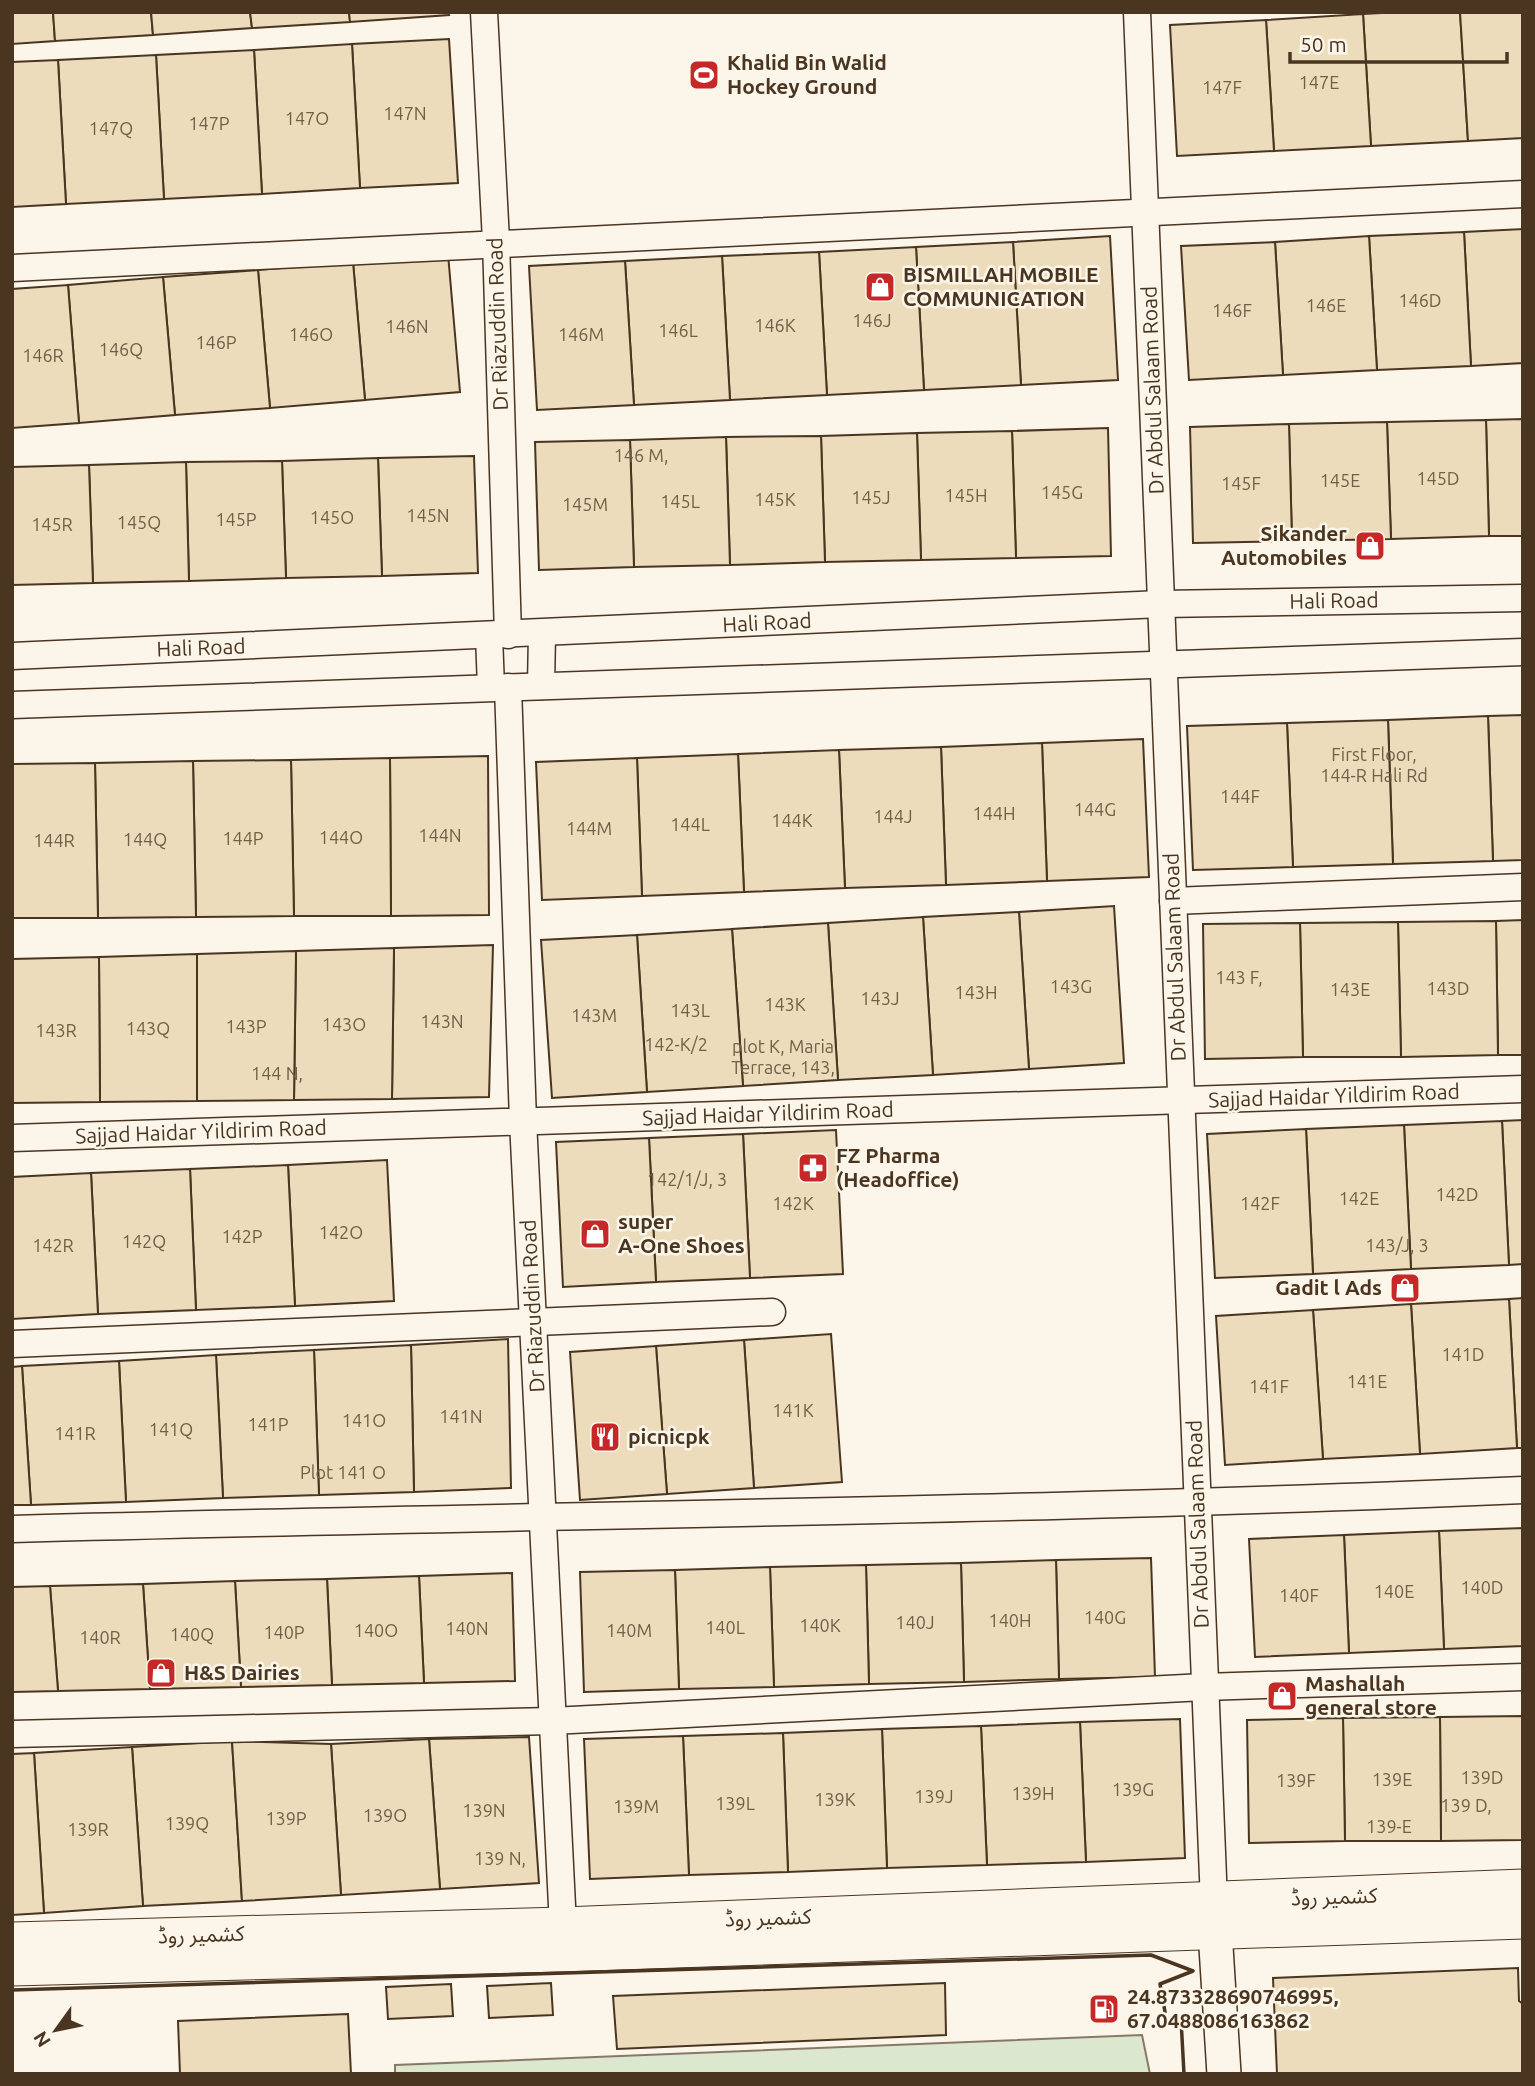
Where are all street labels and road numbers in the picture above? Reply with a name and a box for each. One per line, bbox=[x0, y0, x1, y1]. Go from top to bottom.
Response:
street label: Dr Riazuddin Road bbox=[482, 237, 512, 411]
street label: Dr Abdul Salaam Road bbox=[1136, 285, 1168, 495]
street label: Hali Road bbox=[1289, 587, 1379, 613]
street label: Hali Road bbox=[722, 608, 812, 636]
street label: Hali Road bbox=[156, 633, 246, 661]
street label: Dr Abdul Salaam Road bbox=[1158, 852, 1190, 1062]
street label: Sajjad Haidar Yildirim Road bbox=[1208, 1079, 1460, 1111]
street label: Sajjad Haidar Yildirim Road bbox=[642, 1097, 894, 1129]
street label: Sajjad Haidar Yildirim Road bbox=[75, 1115, 327, 1147]
street label: Dr Riazuddin Road bbox=[515, 1219, 549, 1393]
street label: Dr Abdul Salaam Road bbox=[1181, 1419, 1213, 1629]
street label: کشمیر روڈ bbox=[1290, 1882, 1378, 1911]
street label: کشمیر روڈ bbox=[724, 1903, 812, 1932]
street label: کشمیر روڈ bbox=[157, 1920, 245, 1949]

